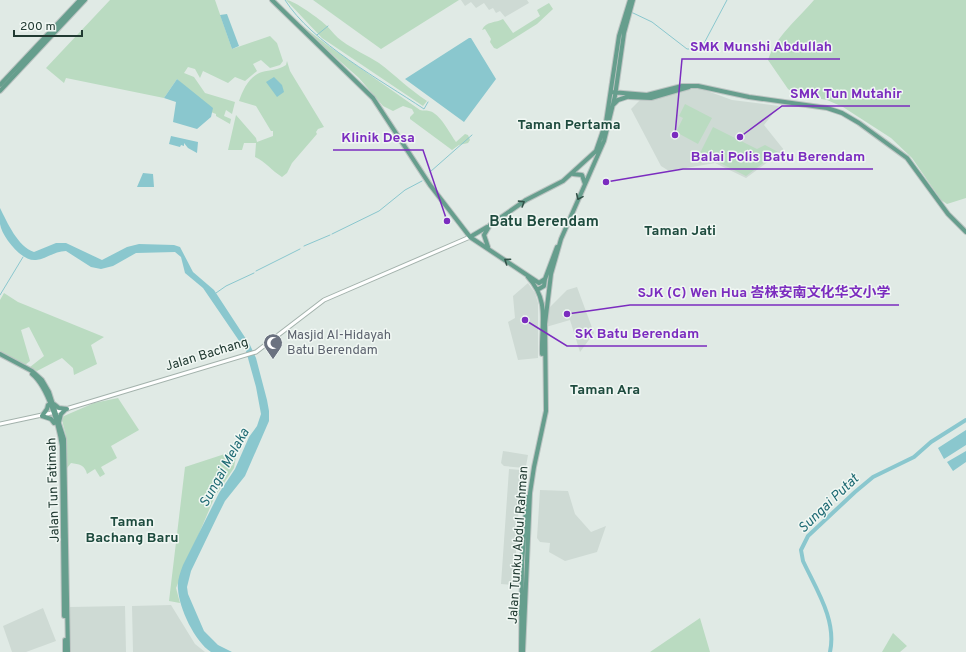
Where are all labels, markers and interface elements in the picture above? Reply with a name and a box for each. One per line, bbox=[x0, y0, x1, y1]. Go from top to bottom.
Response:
scale bar bbox=[14, 12, 82, 38]
text: 200 m bbox=[20, 19, 56, 35]
callout: SMK Munshi Abdullah bbox=[682, 33, 840, 59]
text: SMK Munshi Abdullah bbox=[690, 39, 832, 56]
callout: SMK Tun Mutahir bbox=[782, 80, 910, 106]
text: SMK Tun Mutahir bbox=[790, 86, 902, 103]
district label: Taman Pertama bbox=[517, 117, 621, 134]
callout: Klinik Desa bbox=[333, 124, 423, 150]
text: Klinik Desa bbox=[341, 130, 415, 147]
callout: Balai Polis Batu Berendam bbox=[683, 143, 873, 169]
text: Balai Polis Batu Berendam bbox=[691, 149, 865, 166]
one-way arrow bbox=[576, 194, 584, 201]
one-way arrow bbox=[518, 201, 525, 208]
district label: Batu Berendam bbox=[489, 213, 599, 232]
district label: Taman Jati bbox=[644, 223, 716, 240]
one-way arrow bbox=[504, 258, 511, 266]
callout: SJK (C) Wen Hua 峇株安南文化华文小学 bbox=[630, 279, 899, 305]
text: SJK (C) Wen Hua 峇株安南文化华文小学 bbox=[637, 284, 891, 302]
callout: SK Batu Berendam bbox=[567, 320, 707, 346]
text: SK Batu Berendam bbox=[575, 326, 699, 343]
place label: Masjid Al-Hidayah Batu Berendam bbox=[287, 328, 391, 359]
mosque icon: Masjid Al-Hidayah Batu Berendam bbox=[262, 332, 284, 360]
street label: Jalan Bachang bbox=[163, 335, 251, 375]
district label: Taman Ara bbox=[570, 382, 640, 399]
water label: Sungai Melaka bbox=[196, 425, 254, 510]
street label: Jalan Tun Fatimah bbox=[44, 437, 64, 543]
street label: Jalan Tunku Abdul Rahman bbox=[506, 466, 532, 624]
water label: Sungai Putat bbox=[795, 470, 864, 537]
district label: Taman Bachang Baru bbox=[85, 514, 179, 547]

